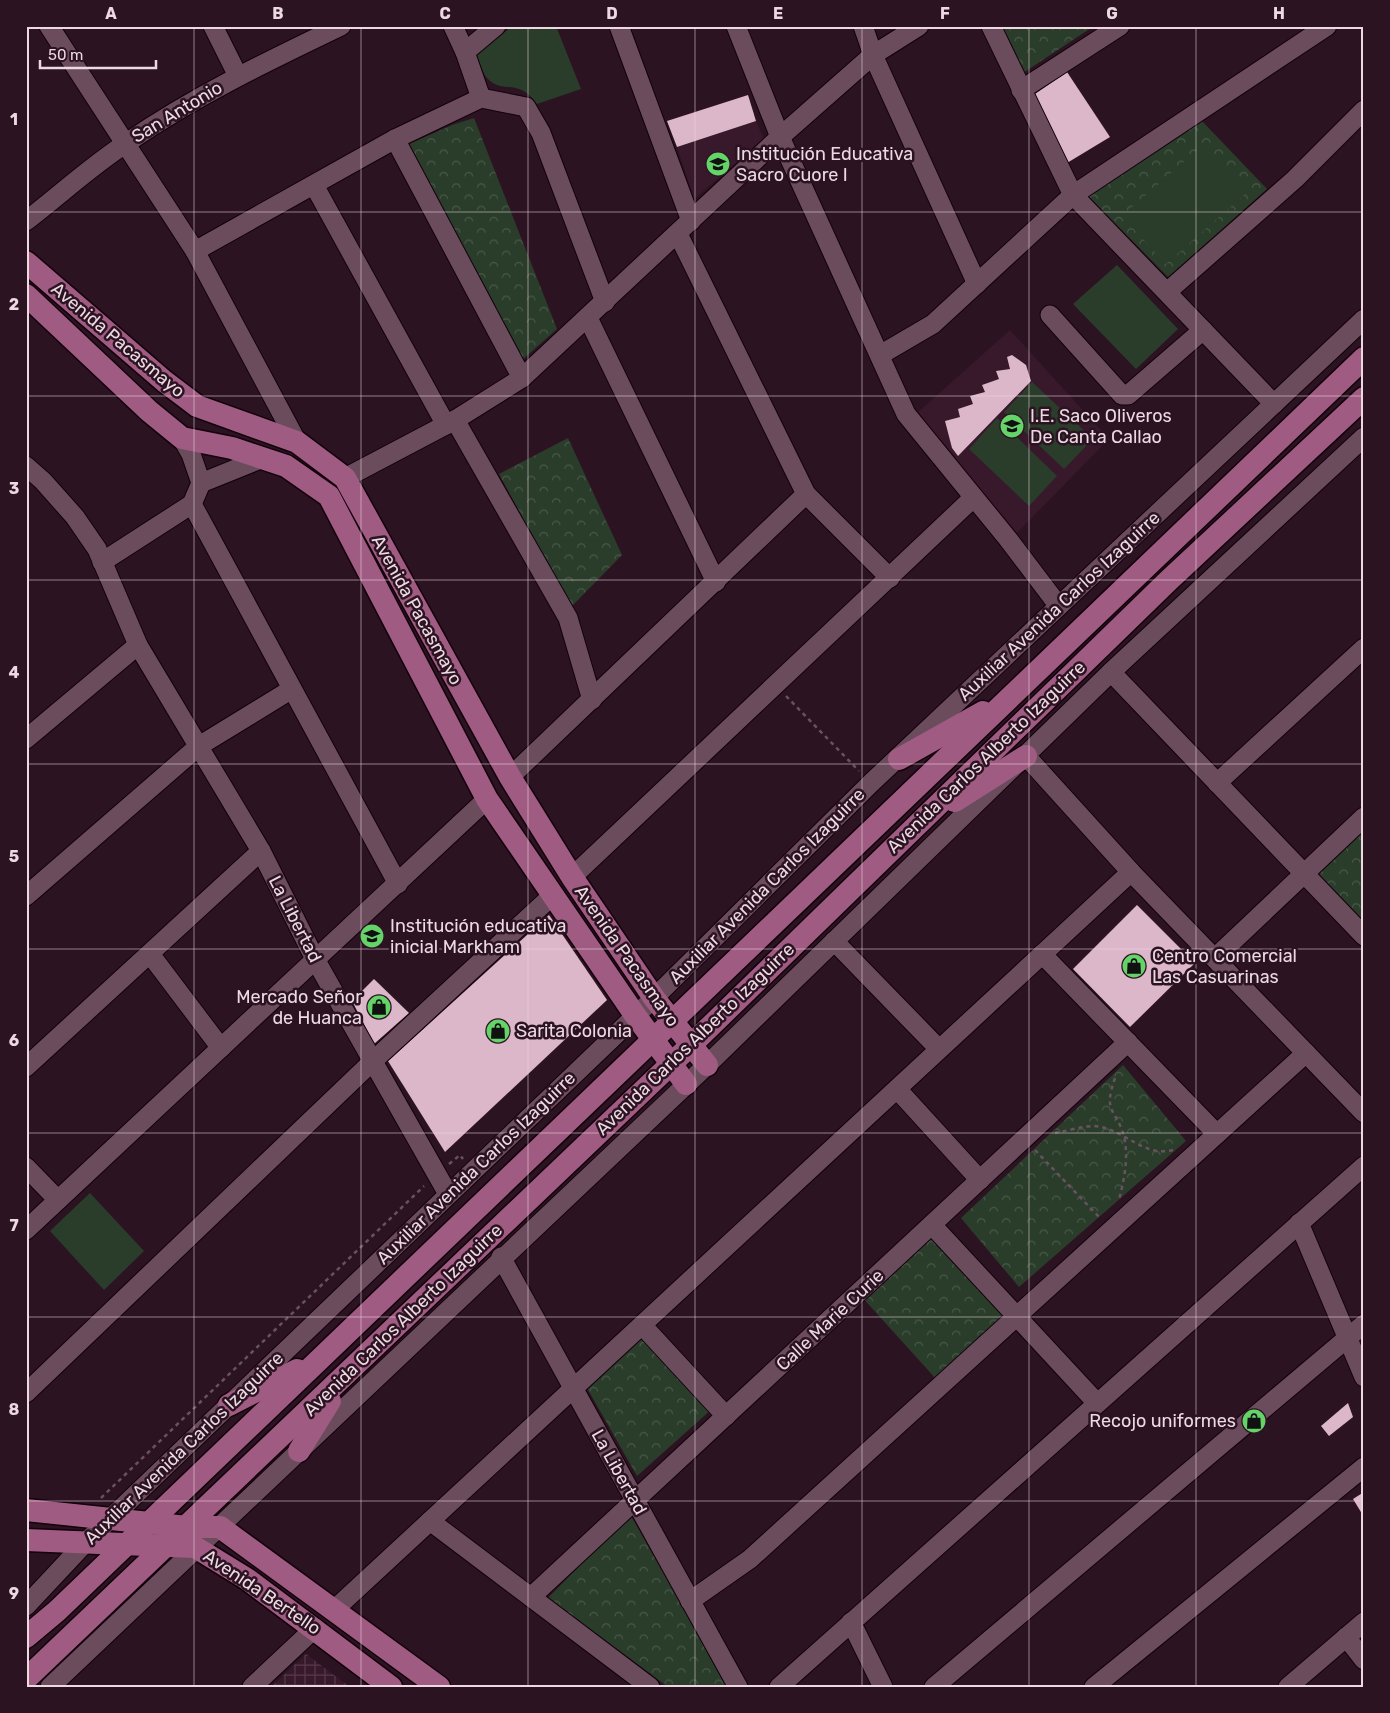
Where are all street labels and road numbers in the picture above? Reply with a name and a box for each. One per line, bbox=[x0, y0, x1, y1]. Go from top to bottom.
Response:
street label: San Antonio bbox=[128, 76, 226, 148]
street label: Avenida Pacasmayo bbox=[47, 278, 189, 402]
street label: Auxiliar Avenida Carlos Izaguirre bbox=[953, 507, 1165, 705]
street label: Avenida Pacasmayo bbox=[367, 531, 467, 689]
street label: Avenida Carlos Alberto Izaguirre bbox=[882, 656, 1090, 858]
street label: Auxiliar Avenida Carlos Izaguirre bbox=[664, 783, 870, 989]
street label: La Libertad bbox=[264, 872, 326, 966]
street label: Avenida Pacasmayo bbox=[570, 881, 684, 1031]
street label: Avenida Carlos Alberto Izaguirre bbox=[591, 938, 799, 1140]
street label: Auxiliar Avenida Carlos Izaguirre bbox=[372, 1067, 580, 1269]
street label: Avenida Carlos Alberto Izaguirre bbox=[299, 1219, 507, 1421]
street label: Calle Marie Curie bbox=[772, 1264, 888, 1376]
street label: Auxiliar Avenida Carlos Izaguirre bbox=[80, 1347, 288, 1549]
street label: La Libertad bbox=[587, 1425, 651, 1519]
street label: Avenida Bertello bbox=[199, 1545, 325, 1639]

